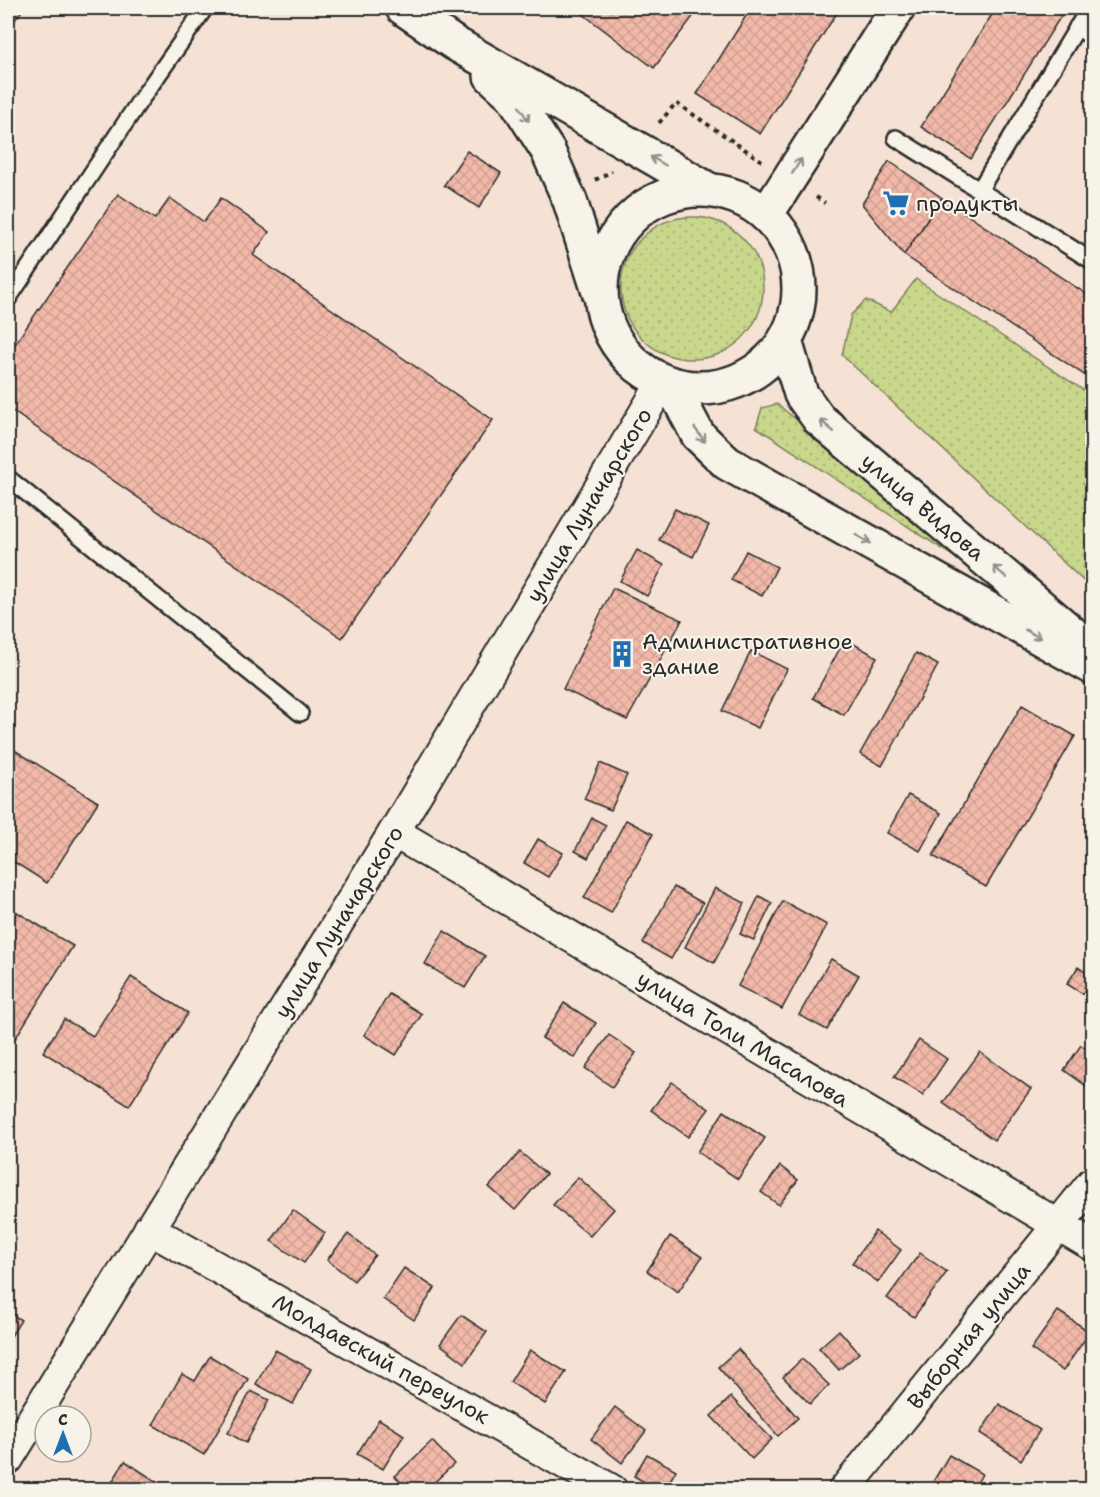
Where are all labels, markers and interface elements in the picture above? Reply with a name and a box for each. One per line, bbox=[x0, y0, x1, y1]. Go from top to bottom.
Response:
one-way arrow bbox=[518, 105, 530, 121]
one-way arrow bbox=[650, 155, 667, 167]
one-way arrow bbox=[792, 158, 804, 175]
supermarket icon: продукты bbox=[881, 188, 911, 218]
place label: продукты bbox=[916, 189, 1019, 218]
street label: улица Луначарского bbox=[519, 402, 659, 608]
one-way arrow bbox=[820, 419, 835, 433]
one-way arrow bbox=[693, 427, 706, 443]
street label: улица Видова bbox=[855, 447, 991, 568]
one-way arrow bbox=[853, 534, 871, 545]
one-way arrow bbox=[993, 565, 1008, 579]
place label: Административное здание bbox=[642, 627, 853, 681]
one-way arrow bbox=[1024, 628, 1041, 640]
building icon: Административное здание bbox=[607, 639, 637, 669]
street label: улица Луначарского bbox=[268, 820, 410, 1024]
street label: улица Толи Масалова bbox=[632, 964, 855, 1114]
street label: Выборная улица bbox=[901, 1256, 1037, 1415]
street label: Молдавский переулок bbox=[267, 1287, 495, 1431]
north arrow bbox=[33, 1404, 93, 1464]
text: С bbox=[58, 1409, 68, 1430]

